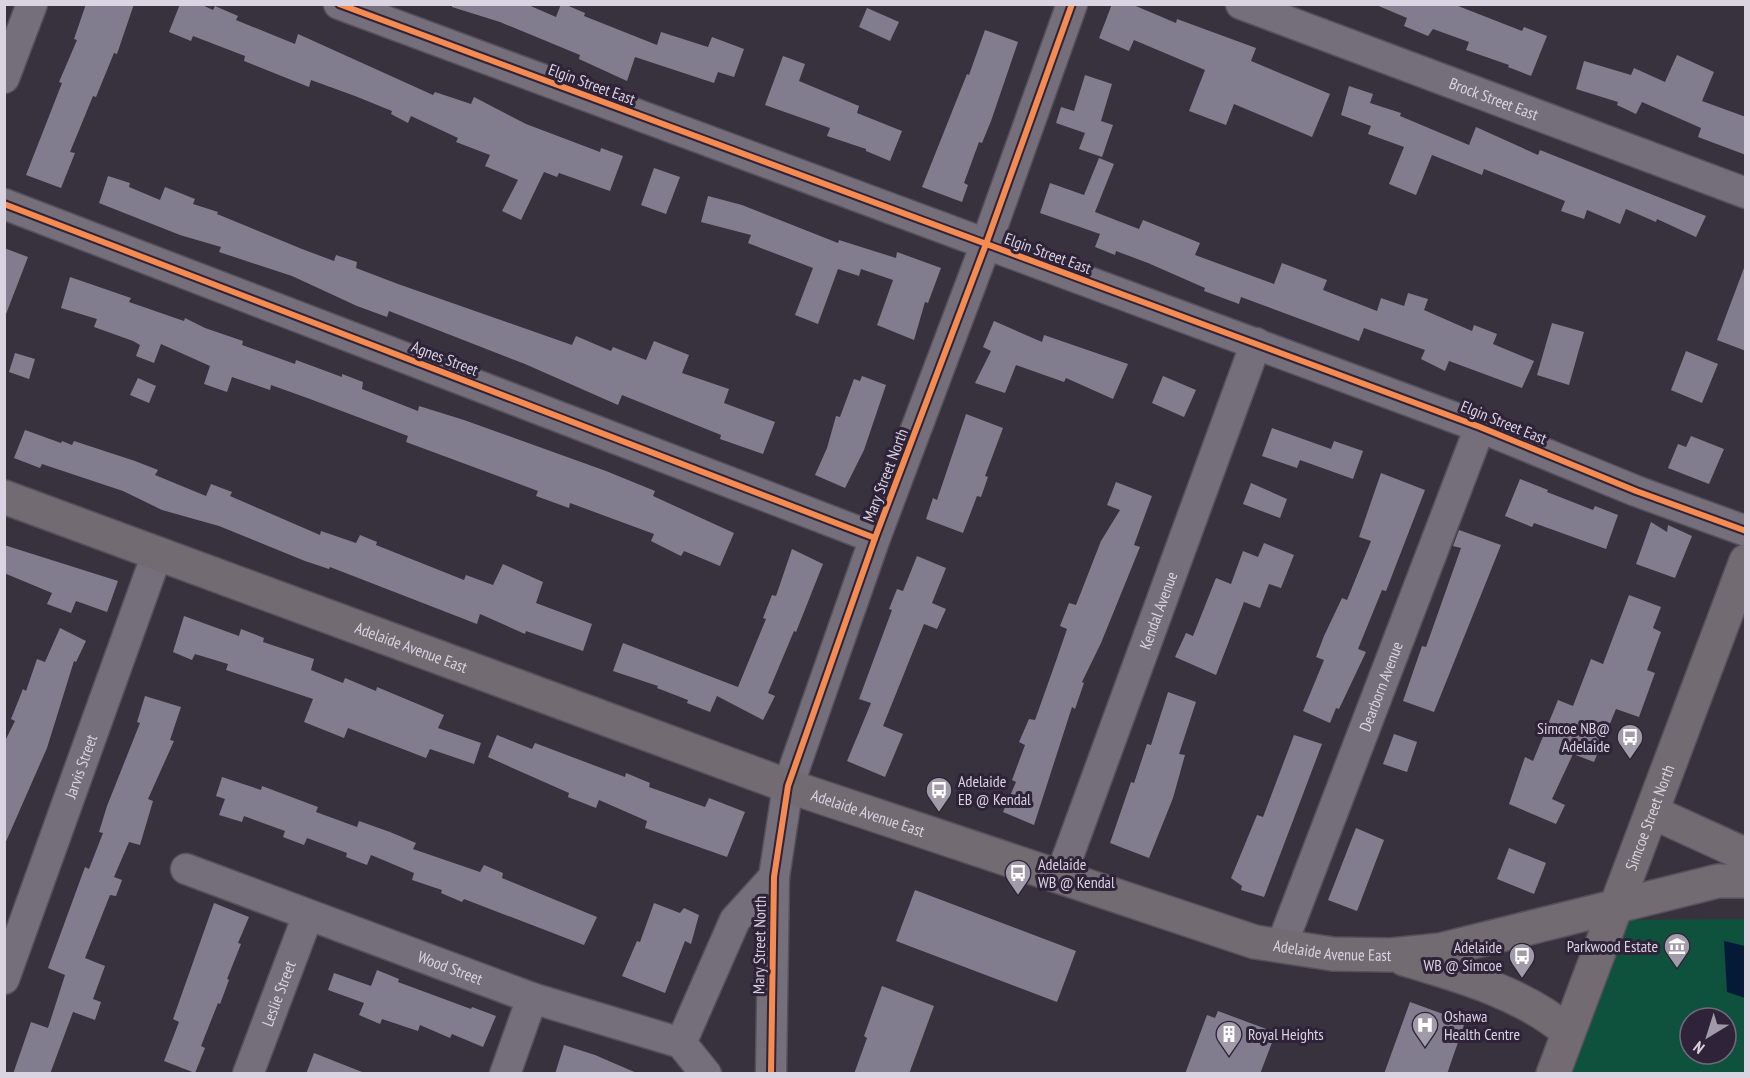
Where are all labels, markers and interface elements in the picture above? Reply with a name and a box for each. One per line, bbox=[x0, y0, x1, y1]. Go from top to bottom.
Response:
street label: Elgin Street East bbox=[546, 59, 639, 109]
street label: Brock Street East bbox=[1447, 73, 1542, 125]
street label: Elgin Street East bbox=[1002, 228, 1095, 278]
street label: Agnes Street bbox=[409, 336, 482, 380]
street label: Elgin Street East bbox=[1458, 396, 1550, 449]
street label: Mary Street North bbox=[858, 426, 912, 524]
street label: Kendal Avenue bbox=[1135, 569, 1181, 652]
street label: Adelaide Avenue East bbox=[352, 617, 471, 677]
street label: Dearborn Avenue bbox=[1354, 639, 1407, 734]
place label: Simcoe NB@ Adelaide bbox=[1537, 718, 1610, 756]
bus stop icon: Simcoe NB@ Adelaide bbox=[1615, 722, 1645, 760]
street label: Jarvis Street bbox=[60, 731, 101, 802]
street label: Simcoe Street North bbox=[1620, 762, 1678, 873]
place label: Adelaide EB @ Kendal bbox=[958, 771, 1031, 809]
bus stop icon: Adelaide EB @ Kendal bbox=[924, 775, 954, 813]
street label: Adelaide Avenue East bbox=[809, 785, 928, 841]
place label: Adelaide WB @ Kendal bbox=[1038, 854, 1115, 892]
bus stop icon: Adelaide WB @ Kendal bbox=[1003, 858, 1033, 896]
street label: Mary Street North bbox=[748, 896, 770, 994]
museum icon: Parkwood Estate bbox=[1662, 931, 1692, 969]
street label: Adelaide Avenue East bbox=[1272, 935, 1392, 965]
place label: Parkwood Estate bbox=[1567, 936, 1658, 956]
place label: Adelaide WB @ Simcoe bbox=[1424, 937, 1502, 975]
bus stop icon: Adelaide WB @ Simcoe bbox=[1507, 941, 1537, 979]
street label: Wood Street bbox=[415, 946, 486, 989]
street label: Leslie Street bbox=[257, 957, 300, 1029]
place label: Oshawa Health Centre bbox=[1444, 1006, 1520, 1044]
north arrow bbox=[1678, 1006, 1738, 1066]
hospital icon: Oshawa Health Centre bbox=[1410, 1010, 1440, 1048]
building icon: Royal Heights bbox=[1214, 1019, 1244, 1057]
place label: Royal Heights bbox=[1248, 1024, 1324, 1044]
text: N bbox=[1689, 1037, 1708, 1058]

